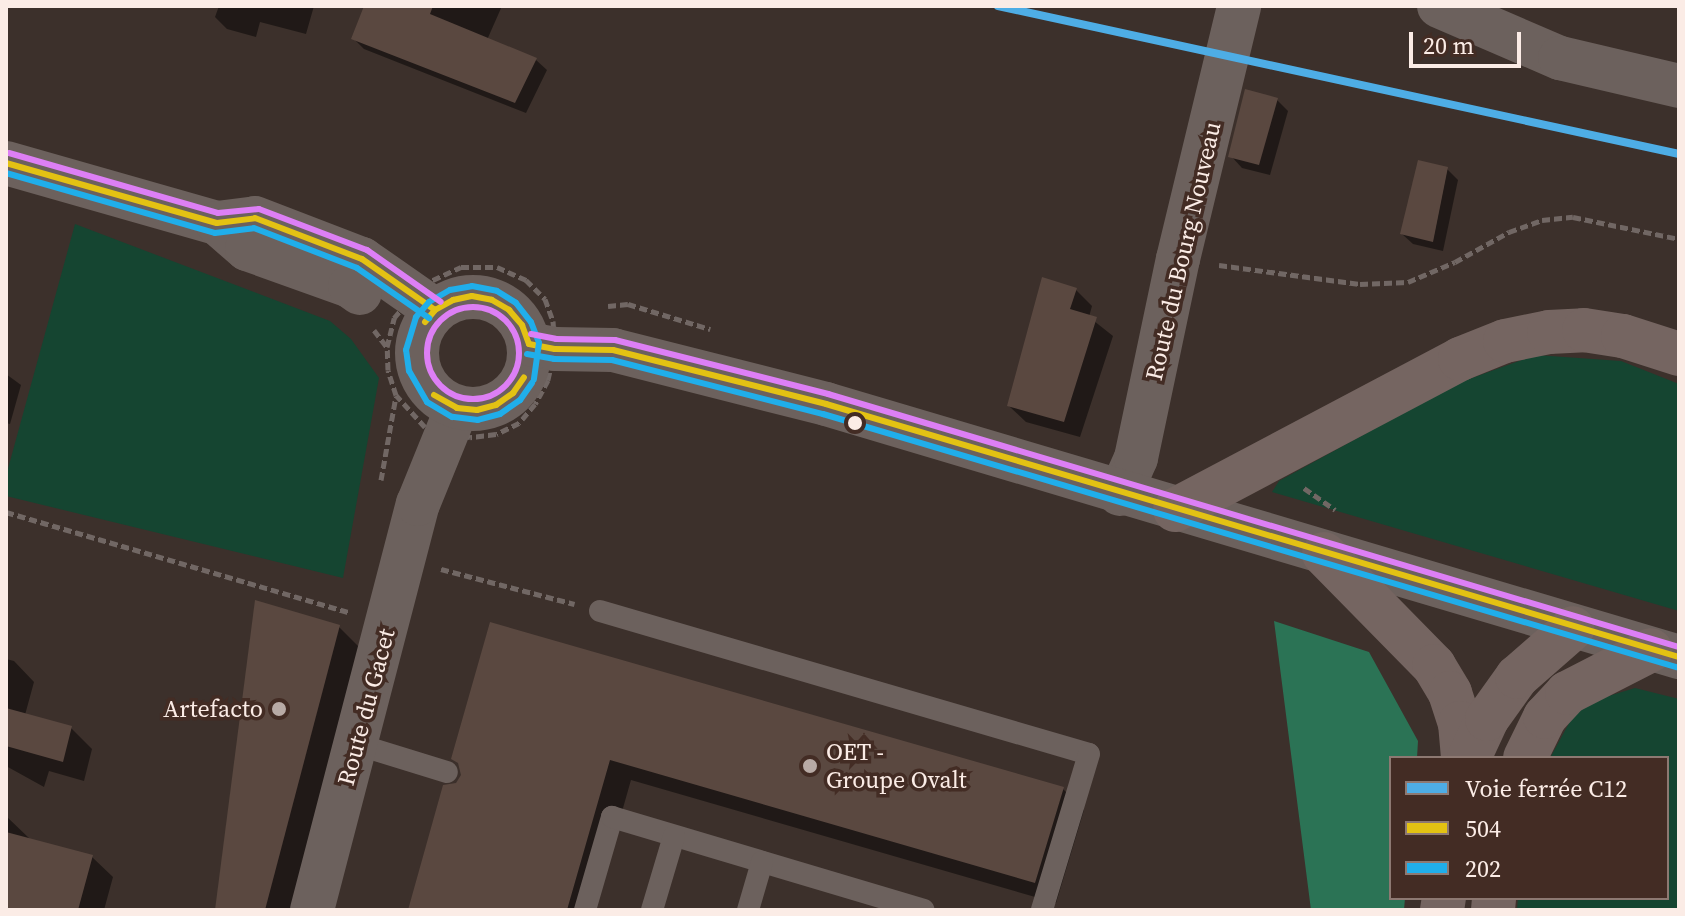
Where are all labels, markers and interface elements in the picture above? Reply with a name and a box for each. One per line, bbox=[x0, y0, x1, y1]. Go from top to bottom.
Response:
scale bar bbox=[1413, 16, 1525, 66]
text: 20 m bbox=[1423, 29, 1474, 62]
street label: Route du Bourg Nouveau bbox=[1139, 119, 1227, 383]
unlabelled marker bbox=[847, 415, 863, 431]
street label: Route du Gacet bbox=[331, 625, 401, 789]
place label: Artefacto bbox=[163, 695, 263, 723]
marker: Artefacto bbox=[270, 700, 288, 718]
place label: OET - Groupe Ovalt bbox=[826, 738, 967, 794]
legend bbox=[1389, 756, 1669, 900]
marker: OET - Groupe Ovalt bbox=[801, 757, 819, 775]
text: Voie ferrée C12 bbox=[1465, 772, 1627, 805]
text: 504 bbox=[1465, 812, 1501, 845]
text: 202 bbox=[1465, 852, 1501, 885]

